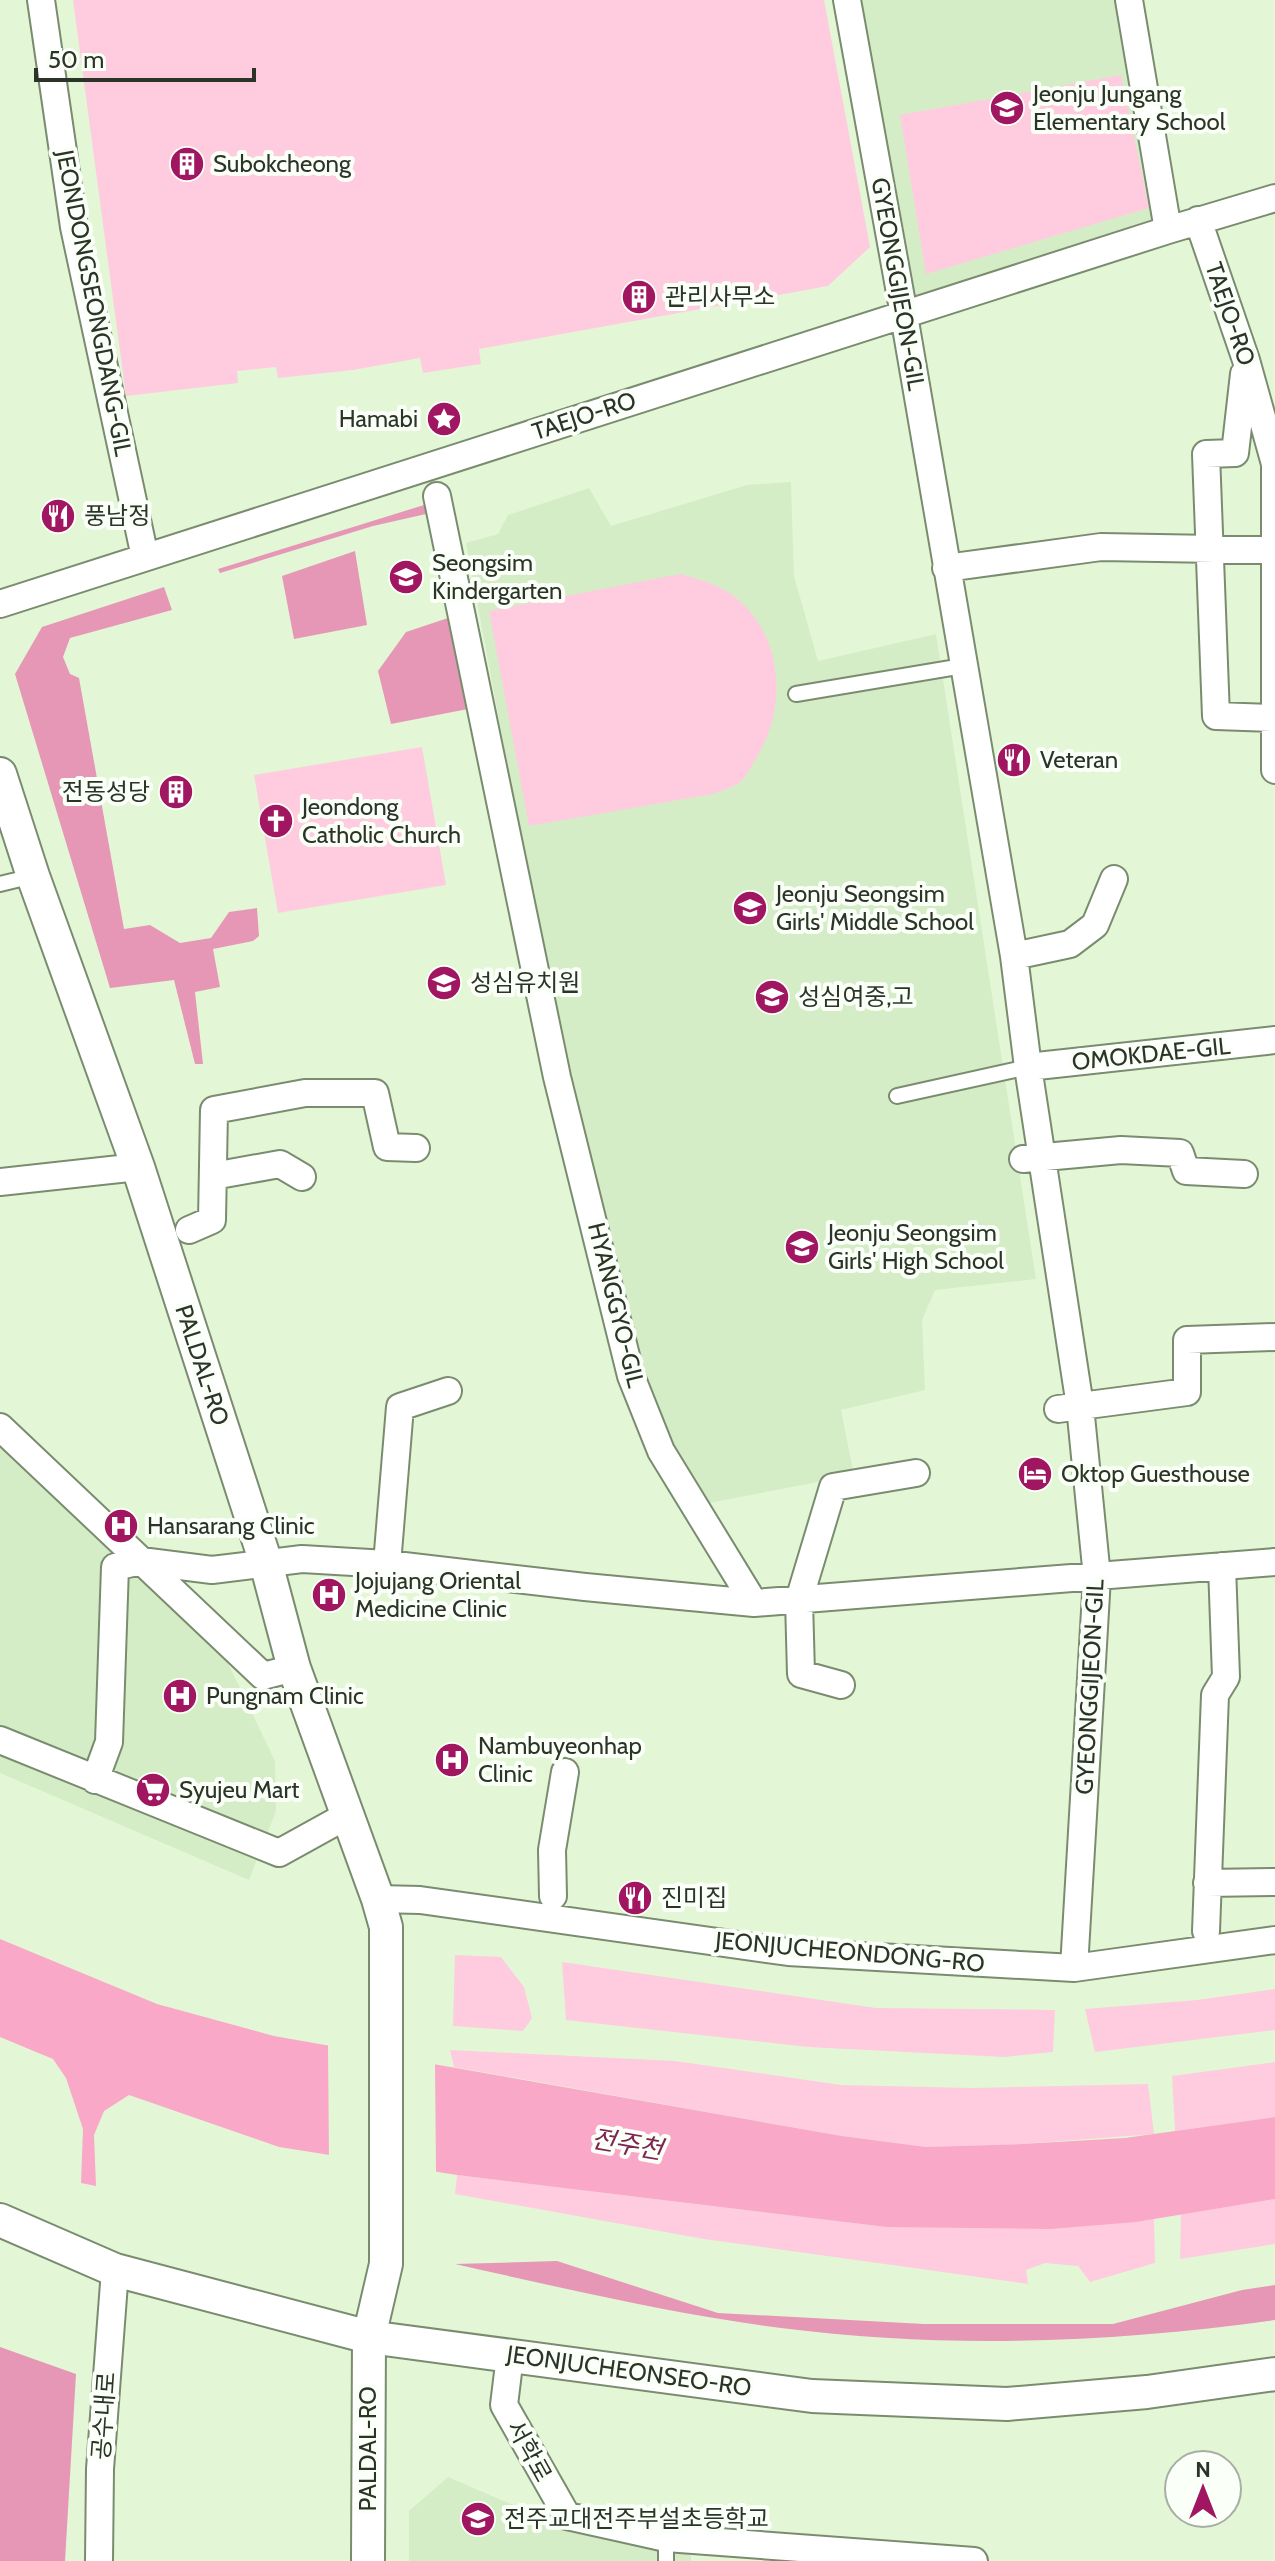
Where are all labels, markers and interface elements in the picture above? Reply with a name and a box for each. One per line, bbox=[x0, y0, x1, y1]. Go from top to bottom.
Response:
scale bar bbox=[36, 32, 254, 82]
text: 50 m bbox=[48, 45, 104, 74]
place label: Jeonju Jungang Elementary School bbox=[1032, 79, 1226, 136]
school or university icon: Jeonju Jungang Elementary School bbox=[988, 89, 1026, 127]
building icon: Subokcheong bbox=[168, 145, 206, 183]
street label: JEONDONGSEONGDANG-GIL bbox=[50, 146, 138, 459]
place label: Subokcheong bbox=[213, 149, 352, 178]
street label: GYEONGGIJEON-GIL bbox=[866, 175, 931, 393]
street label: TAEJO-RO bbox=[1199, 258, 1262, 369]
building icon: 관리사무소 bbox=[620, 278, 658, 316]
place label: 관리사무소 bbox=[665, 282, 775, 311]
street label: TAEJO-RO bbox=[528, 385, 639, 446]
place icon: Hamabi bbox=[425, 400, 463, 438]
place label: Hamabi bbox=[339, 404, 418, 433]
restaurant icon: 풍남정 bbox=[39, 497, 77, 535]
place label: 풍남정 bbox=[84, 501, 150, 530]
place label: Seongsim Kindergarten bbox=[432, 548, 562, 605]
school or university icon: Seongsim Kindergarten bbox=[387, 558, 425, 596]
restaurant icon: Veteran bbox=[995, 741, 1033, 779]
place label: Veteran bbox=[1040, 745, 1118, 774]
building icon: 전동성당 bbox=[157, 773, 195, 811]
place label: 전동성당 bbox=[62, 777, 150, 806]
place label: Jeondong Catholic Church bbox=[301, 792, 461, 849]
church icon: Jeondong Catholic Church bbox=[257, 802, 295, 840]
place label: Jeonju Seongsim Girls' Middle School bbox=[775, 879, 974, 936]
school or university icon: Jeonju Seongsim Girls' Middle School bbox=[731, 889, 769, 927]
school or university icon: 성심유치원 bbox=[425, 964, 463, 1002]
place label: 성심유치원 bbox=[470, 968, 580, 997]
school or university icon: 성심여중,고 bbox=[753, 978, 791, 1016]
place label: 성심여중,고 bbox=[798, 982, 914, 1011]
street label: OMOKDAE-GIL bbox=[1070, 1031, 1232, 1076]
place label: Jeonju Seongsim Girls' High School bbox=[827, 1218, 1004, 1275]
street label: HYANGGYO-GIL bbox=[582, 1219, 651, 1390]
school or university icon: Jeonju Seongsim Girls' High School bbox=[783, 1228, 821, 1266]
street label: PALDAL-RO bbox=[169, 1301, 236, 1429]
hotel icon: Oktop Guesthouse bbox=[1016, 1455, 1054, 1493]
place label: Oktop Guesthouse bbox=[1061, 1459, 1250, 1488]
hospital icon: Hansarang Clinic bbox=[102, 1507, 140, 1545]
place label: Hansarang Clinic bbox=[147, 1511, 315, 1540]
place label: Jojujang Oriental Medicine Clinic bbox=[354, 1566, 521, 1623]
hospital icon: Jojujang Oriental Medicine Clinic bbox=[310, 1576, 348, 1614]
street label: GYEONGGIJEON-GIL bbox=[1069, 1579, 1110, 1795]
hospital icon: Pungnam Clinic bbox=[161, 1677, 199, 1715]
place label: Pungnam Clinic bbox=[206, 1681, 364, 1710]
place label: Nambuyeonhap Clinic bbox=[478, 1731, 642, 1788]
hospital icon: Nambuyeonhap Clinic bbox=[433, 1741, 471, 1779]
supermarket icon: Syujeu Mart bbox=[134, 1771, 172, 1809]
place label: Syujeu Mart bbox=[179, 1775, 299, 1804]
restaurant icon: 진미집 bbox=[616, 1879, 654, 1917]
place label: 진미집 bbox=[661, 1883, 727, 1912]
street label: JEONJUCHEONDONG-RO bbox=[713, 1925, 986, 1978]
water label: 전주천 bbox=[589, 2122, 668, 2167]
street label: JEONJUCHEONSEO-RO bbox=[504, 2339, 753, 2402]
street label: 공수내로 bbox=[86, 2371, 121, 2461]
street label: PALDAL-RO bbox=[353, 2386, 382, 2512]
street label: 서학로 bbox=[501, 2415, 558, 2487]
north arrow bbox=[1163, 2449, 1243, 2529]
text: N bbox=[1195, 2456, 1211, 2483]
school or university icon: 전주교대전주부설초등학교 bbox=[459, 2500, 497, 2538]
place label: 전주교대전주부설초등학교 bbox=[504, 2504, 769, 2533]

